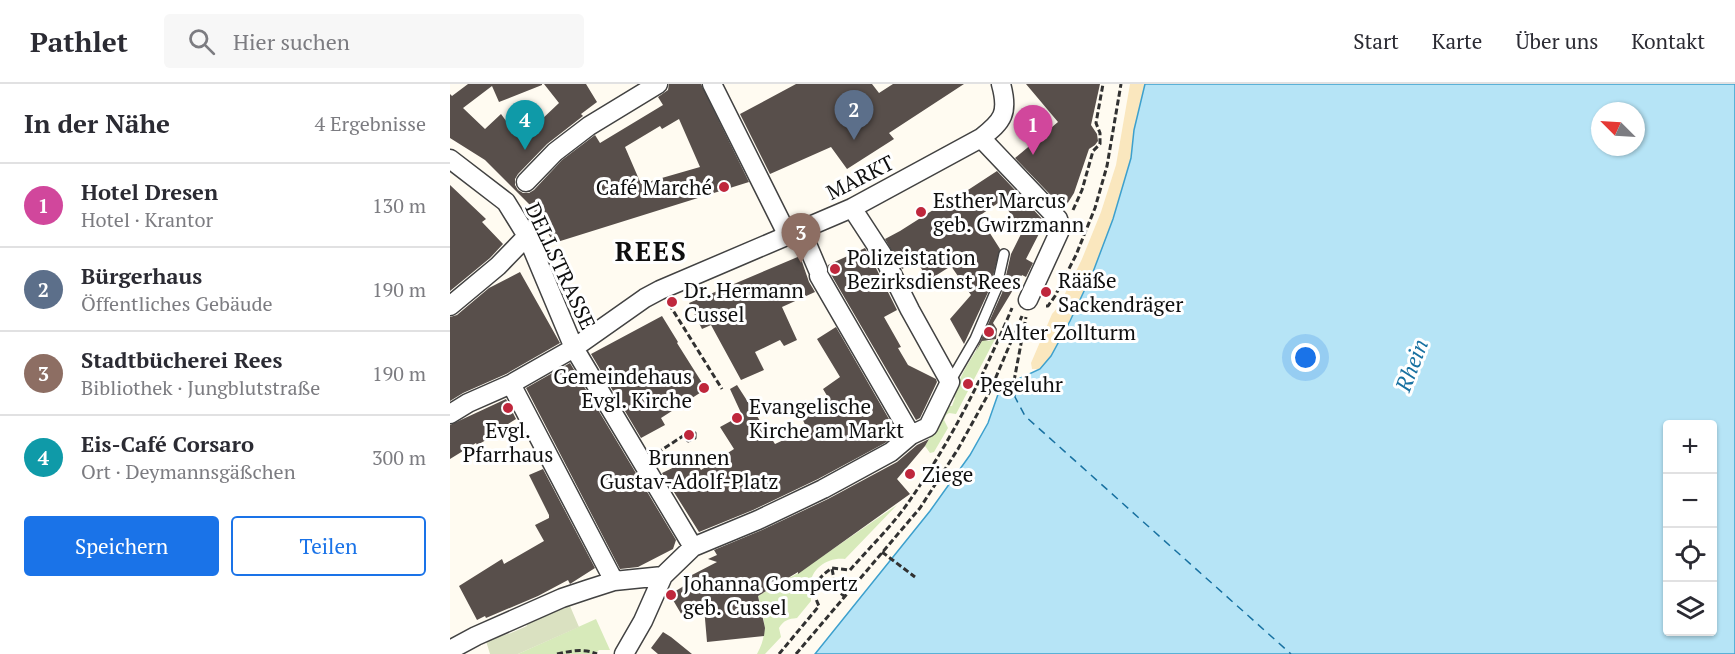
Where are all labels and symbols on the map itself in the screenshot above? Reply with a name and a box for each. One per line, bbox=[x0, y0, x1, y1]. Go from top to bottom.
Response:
pin: 2 bbox=[834, 91, 874, 140]
pin: 4 bbox=[506, 100, 544, 150]
north arrow bbox=[1591, 102, 1645, 156]
pin: 1 bbox=[1014, 106, 1052, 155]
street label: MARKT bbox=[821, 148, 899, 206]
place label: Café Marché bbox=[596, 173, 712, 201]
marker: Café Marché bbox=[717, 180, 731, 194]
place label: Esther Marcus geb. Gwirzmann bbox=[933, 186, 1085, 238]
street label: DELLSTRASSE bbox=[519, 198, 603, 334]
marker: Esther Marcus geb. Gwirzmann bbox=[914, 205, 928, 219]
pin: 3 bbox=[782, 214, 820, 263]
district label: REES bbox=[615, 233, 687, 269]
place label: Polizeistation Bezirksdienst Rees bbox=[847, 243, 1021, 295]
marker: Polizeistation Bezirksdienst Rees bbox=[828, 262, 842, 276]
place label: Rääße Sackendräger bbox=[1058, 266, 1183, 318]
place label: Dr. Hermann Cussel bbox=[684, 276, 804, 328]
marker: Rääße Sackendräger bbox=[1039, 285, 1053, 299]
marker: Dr. Hermann Cussel bbox=[665, 295, 679, 309]
place label: Alter Zollturm bbox=[1001, 318, 1136, 346]
marker: Alter Zollturm bbox=[982, 325, 996, 339]
water label: Rhein bbox=[1387, 335, 1434, 396]
your location bbox=[1291, 343, 1320, 372]
place label: Gemeindehaus Evgl. Kirche bbox=[553, 362, 692, 414]
place label: Pegeluhr bbox=[980, 370, 1063, 398]
marker: Pegeluhr bbox=[961, 377, 975, 391]
marker: Gemeindehaus Evgl. Kirche bbox=[697, 381, 711, 395]
place label: Evangelische Kirche am Markt bbox=[749, 392, 904, 444]
marker: Evgl. Pfarrhaus bbox=[501, 401, 515, 415]
marker: Evangelische Kirche am Markt bbox=[730, 411, 744, 425]
place label: Evgl. Pfarrhaus bbox=[463, 416, 553, 468]
marker: Brunnen Gustav-Adolf-Platz bbox=[682, 428, 696, 442]
place label: Brunnen Gustav-Adolf-Platz bbox=[599, 443, 779, 495]
place label: Ziege bbox=[922, 460, 973, 488]
marker: Ziege bbox=[903, 467, 917, 481]
place label: Johanna Gompertz geb. Cussel bbox=[683, 569, 858, 621]
marker: Johanna Gompertz geb. Cussel bbox=[664, 588, 678, 602]

